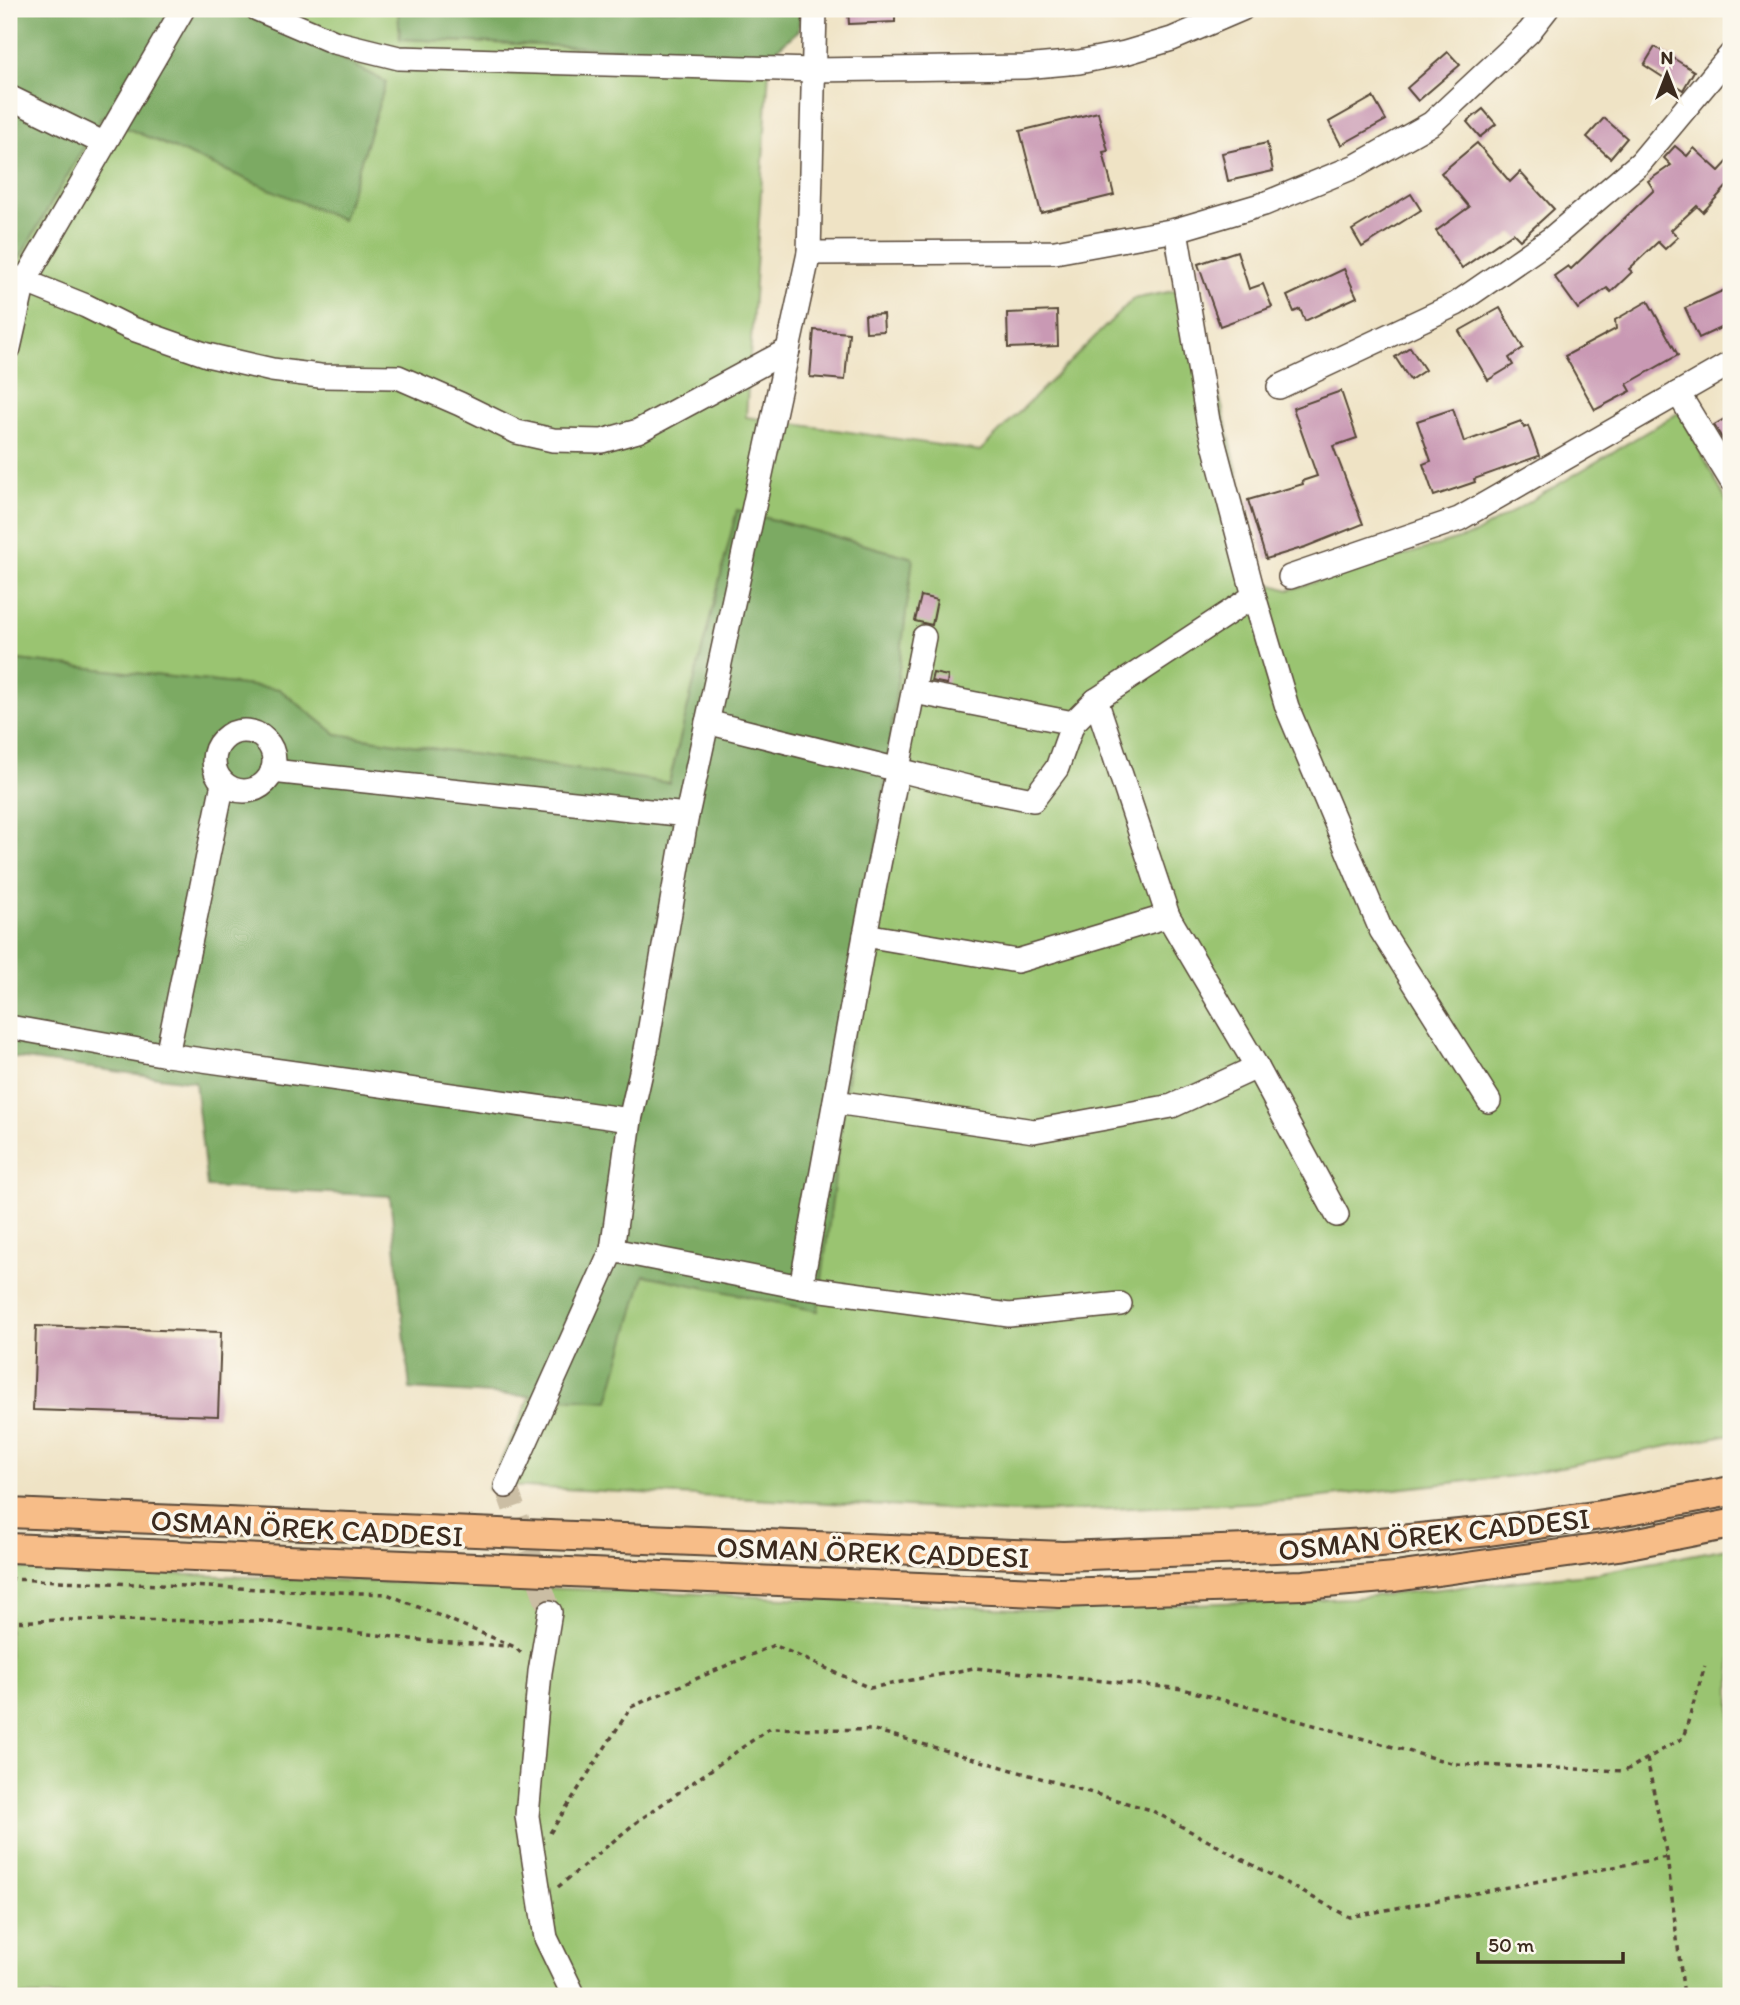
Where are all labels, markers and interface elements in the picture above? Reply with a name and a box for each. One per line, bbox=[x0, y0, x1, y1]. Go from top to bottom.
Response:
north arrow bbox=[1632, 38, 1702, 108]
text: N bbox=[1661, 46, 1673, 69]
street label: OSMAN ÖREK CADDESI bbox=[1276, 1499, 1592, 1569]
street label: OSMAN ÖREK CADDESI bbox=[150, 1501, 464, 1555]
street label: OSMAN ÖREK CADDESI bbox=[716, 1528, 1030, 1576]
scale bar bbox=[1478, 1921, 1623, 1965]
text: 50 m bbox=[1488, 1932, 1535, 1957]

